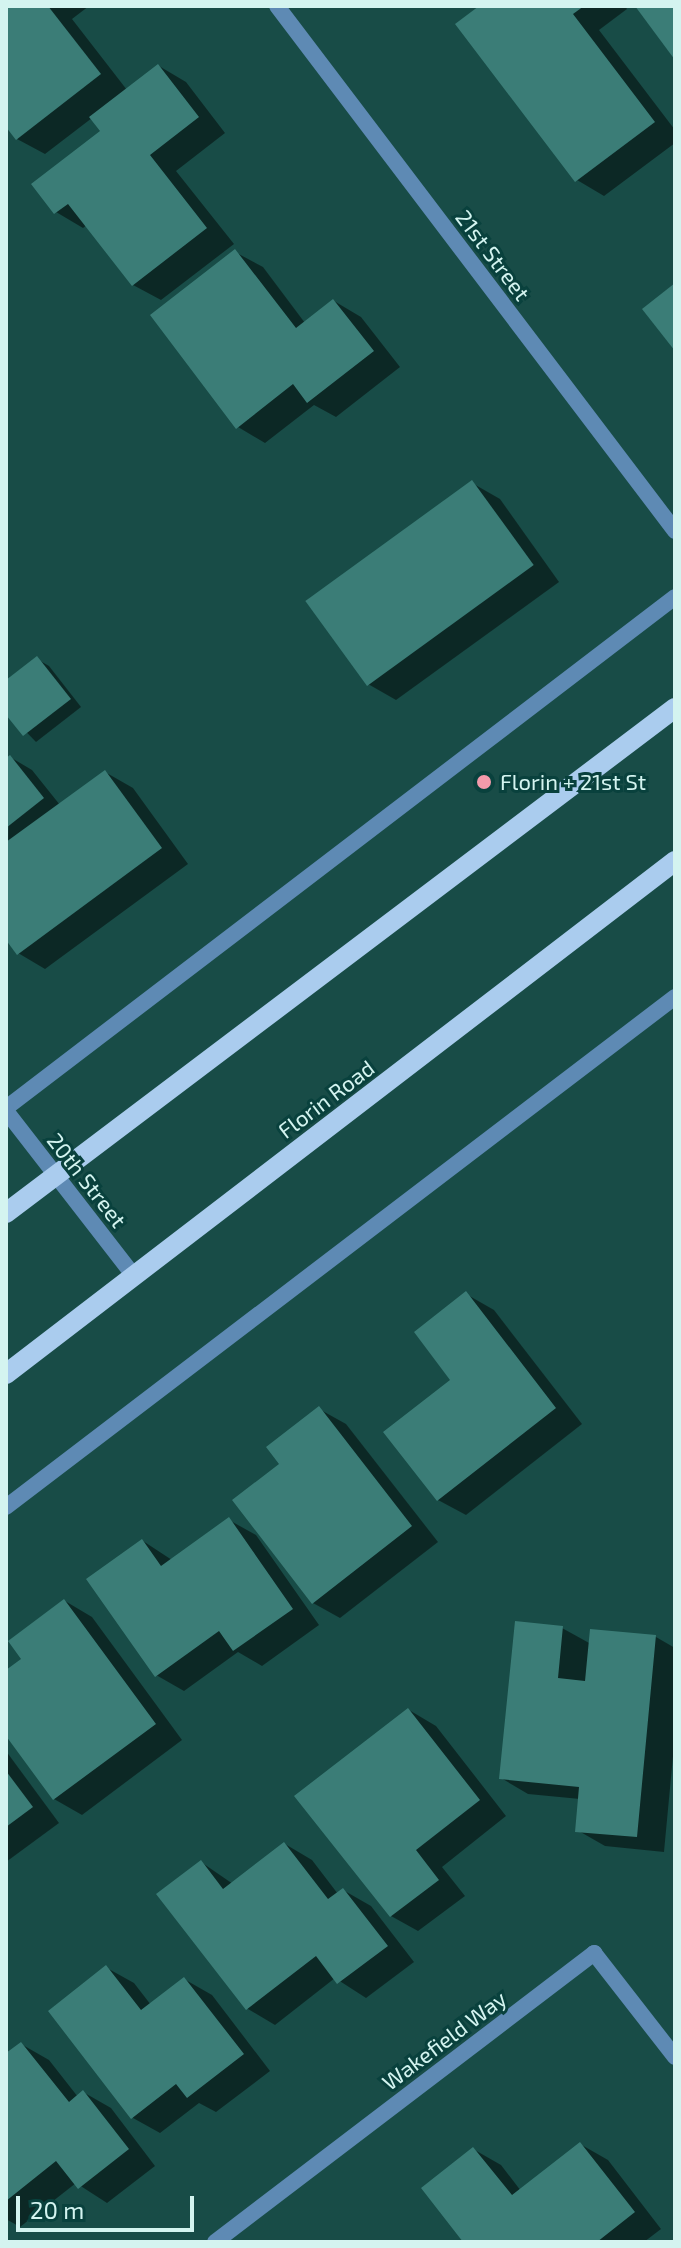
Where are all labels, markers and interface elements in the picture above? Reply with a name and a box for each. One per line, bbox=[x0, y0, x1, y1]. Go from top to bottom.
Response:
street label: 21st Street bbox=[450, 204, 536, 306]
place label: Florin + 21st St bbox=[500, 769, 646, 795]
marker: Florin + 21st St bbox=[475, 773, 493, 791]
street label: Florin Road bbox=[273, 1054, 379, 1144]
street label: 20th Street bbox=[42, 1127, 132, 1233]
street label: Wakefield Way bbox=[377, 1985, 511, 2095]
scale bar bbox=[20, 2180, 198, 2230]
text: 20 m bbox=[30, 2195, 84, 2224]

